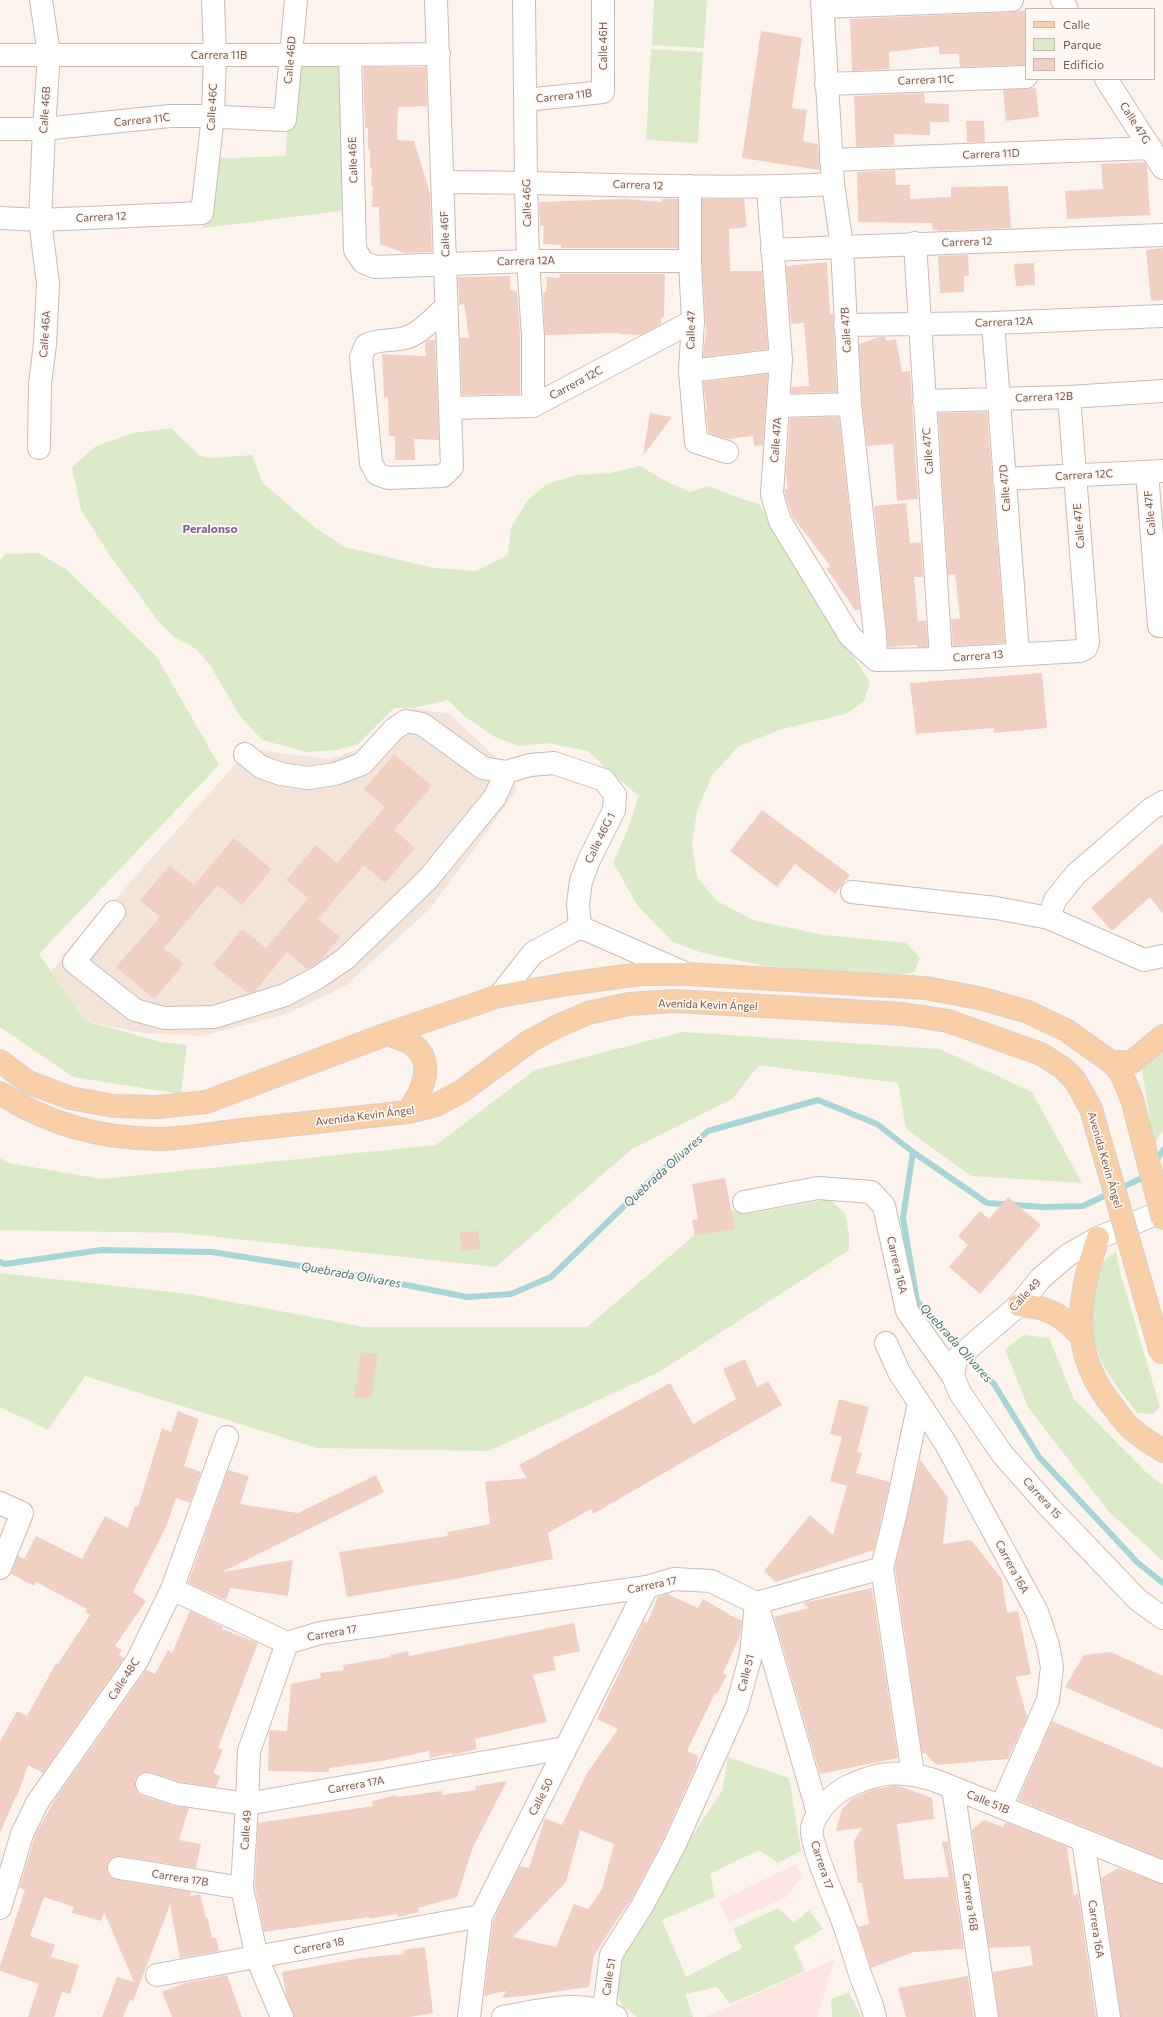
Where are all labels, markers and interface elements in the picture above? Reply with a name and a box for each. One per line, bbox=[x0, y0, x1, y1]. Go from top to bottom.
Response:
legend bbox=[1025, 8, 1155, 80]
text: Calle bbox=[1063, 17, 1090, 31]
street label: Calle 46H bbox=[596, 22, 610, 70]
street label: Calle 46D bbox=[281, 35, 299, 85]
text: Parque bbox=[1063, 37, 1101, 51]
street label: Carrera 11B bbox=[191, 48, 247, 62]
text: Edificio bbox=[1063, 57, 1104, 71]
street label: Carrera 11C bbox=[897, 72, 955, 88]
street label: Calle 46C bbox=[204, 83, 220, 131]
street label: Calle 46B bbox=[37, 86, 53, 134]
street label: Carrera 11B bbox=[535, 86, 593, 106]
street label: Calle 47G bbox=[1117, 100, 1153, 146]
street label: Carrera 11C bbox=[113, 110, 171, 130]
street label: Calle 46E bbox=[346, 136, 360, 184]
street label: Carrera 11D bbox=[962, 146, 1020, 162]
street label: Carrera 12 bbox=[612, 178, 664, 192]
street label: Calle 46G bbox=[520, 179, 534, 227]
street label: Carrera 12 bbox=[75, 209, 127, 225]
street label: Calle 46F bbox=[438, 211, 452, 257]
street label: Carrera 12 bbox=[941, 235, 993, 249]
street label: Carrera 12A bbox=[497, 254, 555, 268]
street label: Calle 47B bbox=[838, 307, 854, 353]
street label: Calle 46A bbox=[37, 310, 53, 358]
street label: Calle 47 bbox=[684, 310, 698, 350]
street label: Carrera 12A bbox=[975, 314, 1033, 330]
street label: Carrera 12C bbox=[547, 364, 605, 402]
street label: Carrera 12B bbox=[1015, 389, 1073, 405]
street label: Calle 47A bbox=[768, 417, 784, 463]
street label: Calle 47C bbox=[920, 427, 936, 475]
street label: Calle 47D bbox=[997, 464, 1013, 512]
street label: Carrera 12C bbox=[1055, 467, 1113, 483]
street label: Calle 47F bbox=[1141, 490, 1159, 536]
street label: Calle 47E bbox=[1070, 503, 1088, 549]
district label: Peralonso bbox=[182, 522, 238, 536]
street label: Carrera 13 bbox=[952, 648, 1004, 664]
street label: Calle 46G 1 bbox=[582, 810, 618, 866]
street label: Avenida Kevin Ángel bbox=[658, 997, 758, 1013]
street label: Avenida Kevin Ángel bbox=[315, 1103, 415, 1129]
street label: Avenida Kevin Ángel bbox=[1085, 1110, 1125, 1210]
water label: Quebrada Olivares bbox=[621, 1132, 705, 1210]
street label: Carrera 16A bbox=[884, 1235, 910, 1295]
water label: Quebrada Olivares bbox=[300, 1259, 402, 1291]
street label: Calle 49 bbox=[1007, 1276, 1043, 1314]
water label: Quebrada Olivares bbox=[917, 1301, 995, 1385]
street label: Carrera 15 bbox=[1020, 1475, 1064, 1521]
street label: Carrera 16A bbox=[992, 1538, 1032, 1596]
street label: Carrera 17 bbox=[626, 1574, 678, 1596]
street label: Carrera 17 bbox=[306, 1622, 358, 1644]
street label: Calle 51 bbox=[735, 1653, 757, 1693]
street label: Calle 48C bbox=[106, 1655, 142, 1703]
street label: Carrera 17A bbox=[327, 1774, 385, 1796]
street label: Calle 50 bbox=[526, 1776, 556, 1818]
street label: Calle 51B bbox=[965, 1787, 1011, 1817]
street label: Calle 49 bbox=[238, 1810, 254, 1850]
street label: Carrera 17 bbox=[808, 1839, 836, 1891]
street label: Carrera 17B bbox=[151, 1867, 209, 1889]
street label: Carrera 16B bbox=[959, 1872, 981, 1932]
street label: Carrera 16A bbox=[1085, 1899, 1107, 1959]
street label: Carrera 18 bbox=[293, 1935, 345, 1957]
street label: Calle 51 bbox=[600, 1957, 618, 1997]

